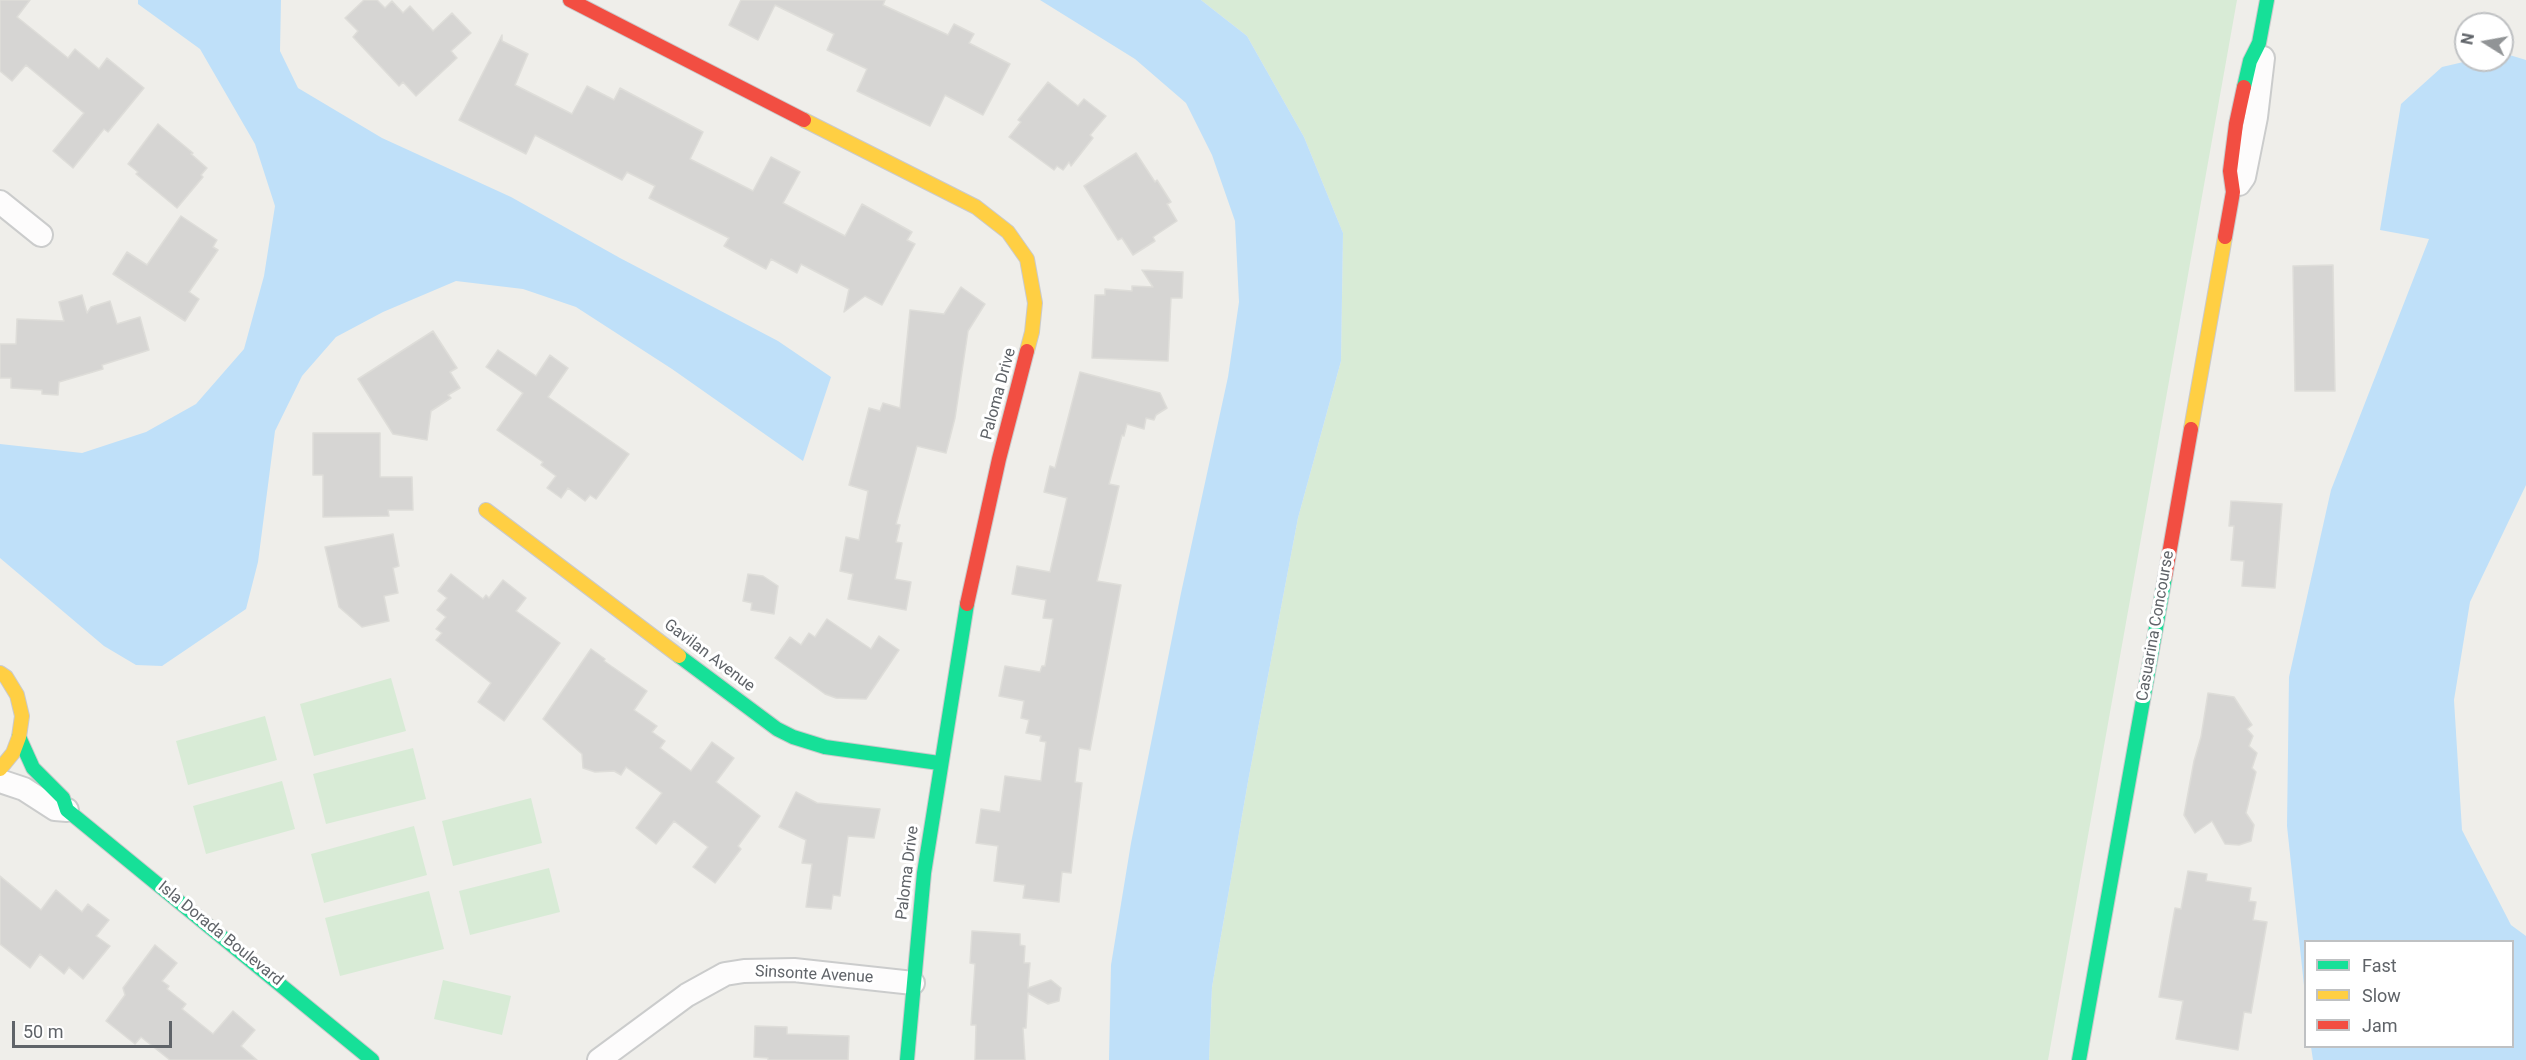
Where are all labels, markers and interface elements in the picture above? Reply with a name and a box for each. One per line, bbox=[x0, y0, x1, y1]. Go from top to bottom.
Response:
north arrow bbox=[2454, 12, 2514, 72]
text: N bbox=[2457, 32, 2478, 46]
street label: Paloma Drive bbox=[978, 346, 1020, 442]
street label: Casuarina Concourse bbox=[2133, 549, 2179, 703]
street label: Gavilan Avenue bbox=[660, 616, 758, 696]
street label: Paloma Drive bbox=[893, 825, 923, 921]
street label: Isla Dorada Boulevard bbox=[154, 878, 286, 990]
legend bbox=[2304, 940, 2514, 1048]
text: Fast bbox=[2362, 955, 2397, 976]
street label: Sinsonte Avenue bbox=[754, 962, 874, 988]
text: Slow bbox=[2362, 985, 2401, 1006]
scale bar bbox=[15, 1009, 176, 1047]
text: Jam bbox=[2362, 1015, 2398, 1036]
text: 50 m bbox=[23, 1021, 63, 1042]

